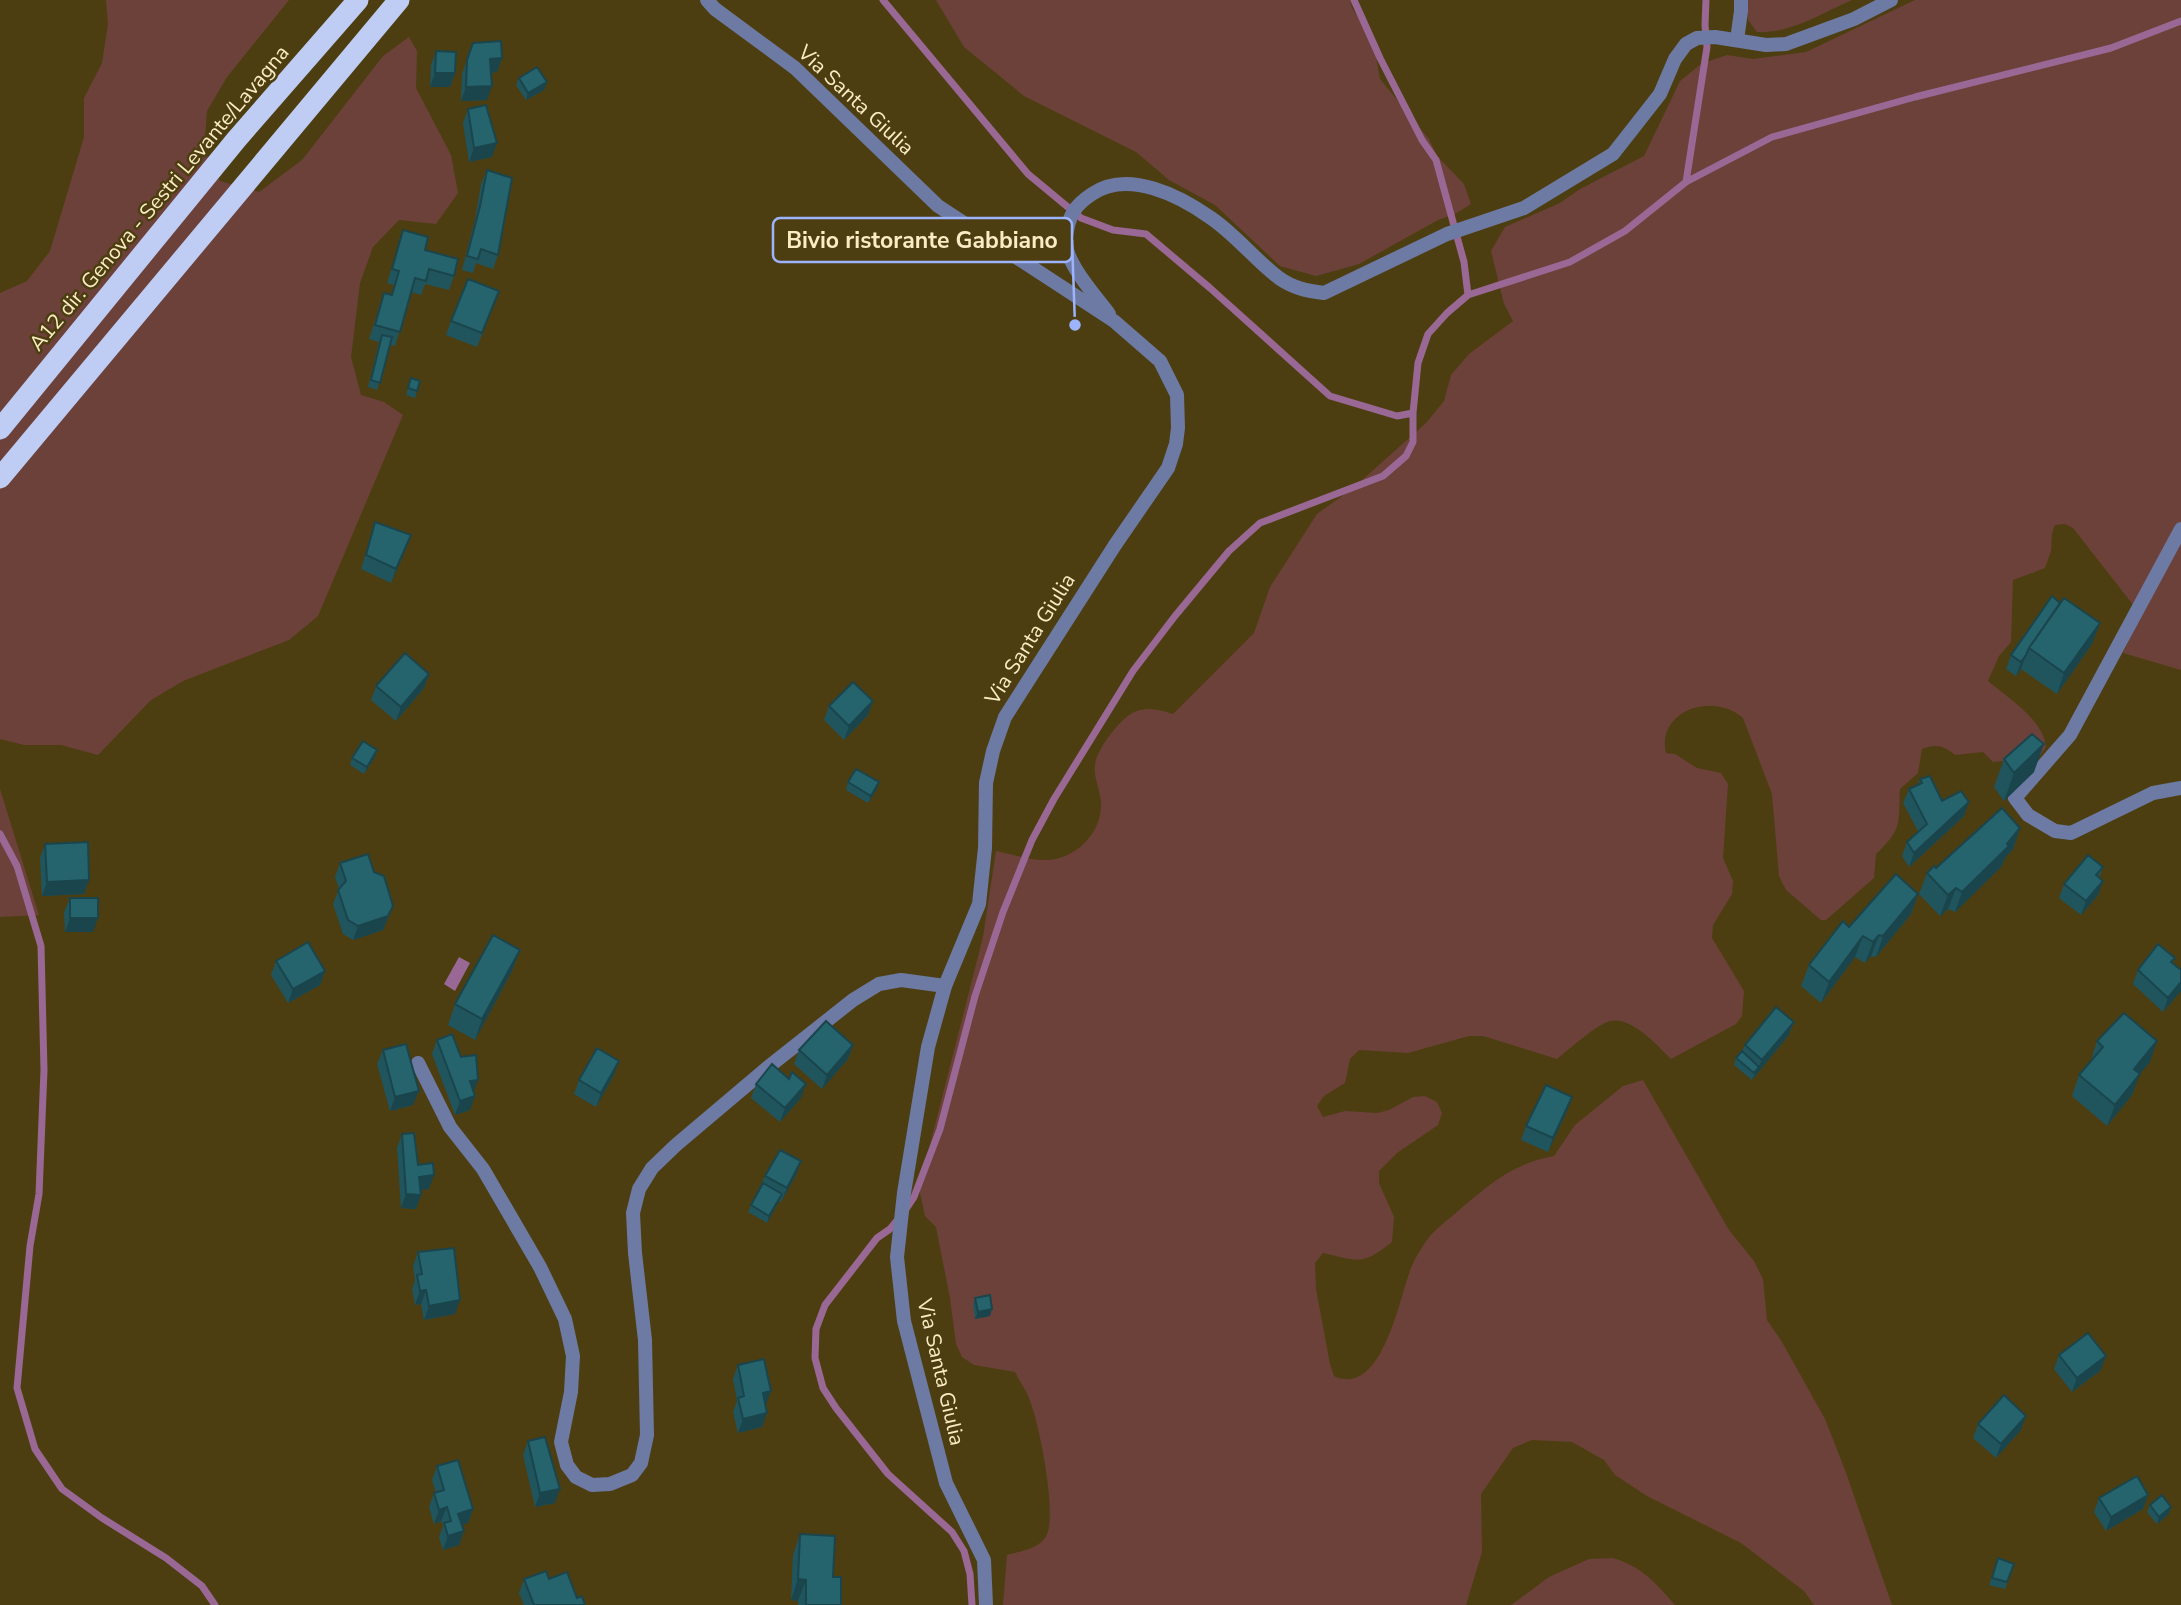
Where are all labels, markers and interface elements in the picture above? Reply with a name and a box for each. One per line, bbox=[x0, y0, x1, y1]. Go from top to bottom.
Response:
street label: Via Santa Giulia bbox=[791, 38, 920, 161]
street label: A12 dir. Genova - Sestri Levante/Lavagna bbox=[23, 39, 295, 357]
callout: Bivio ristorante Gabbiano bbox=[773, 218, 1072, 262]
text: Bivio ristorante Gabbiano bbox=[786, 225, 1058, 256]
street label: Via Santa Giulia bbox=[978, 568, 1082, 711]
street label: Via Santa Giulia bbox=[910, 1295, 971, 1448]

